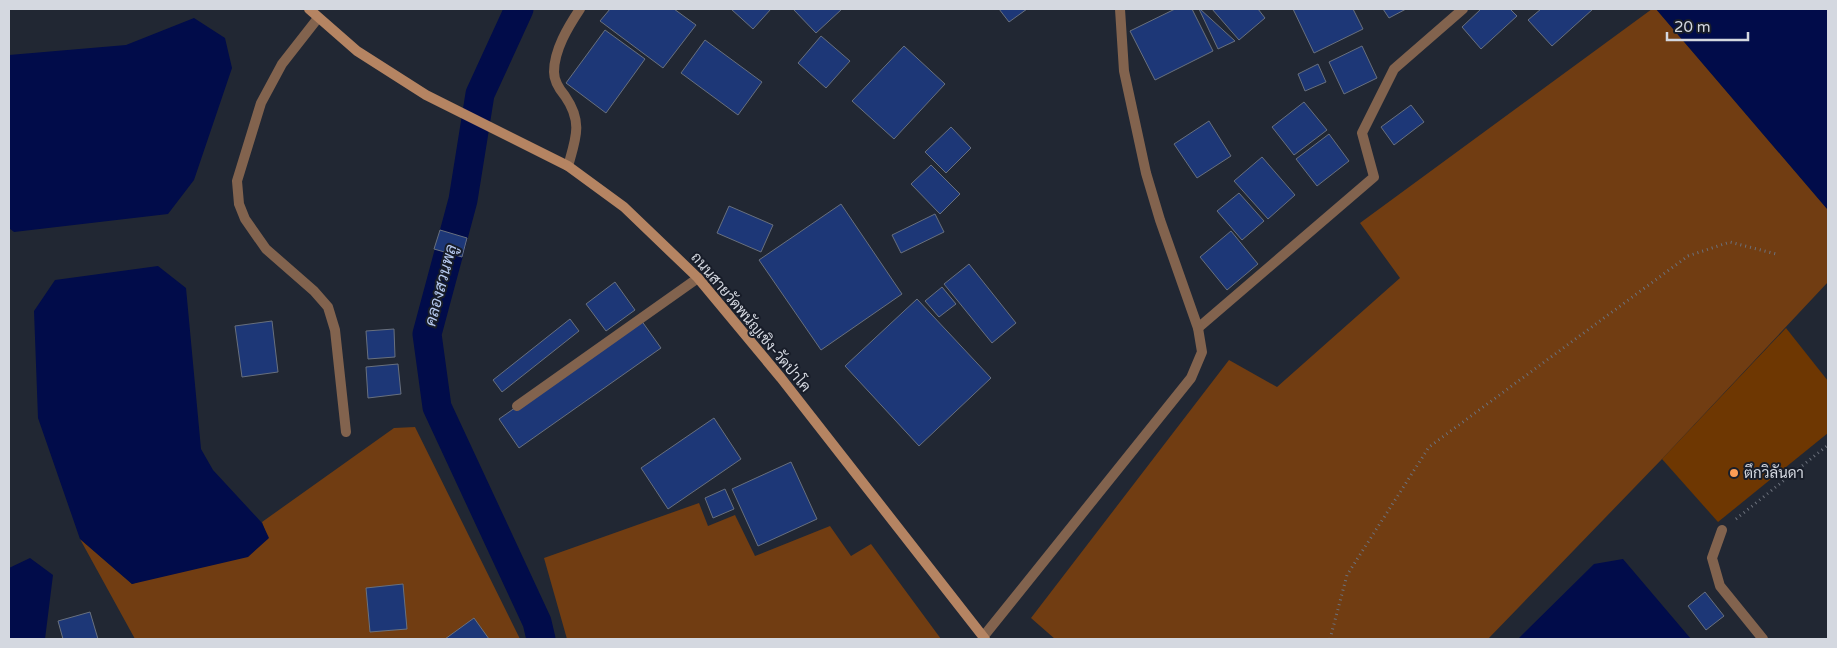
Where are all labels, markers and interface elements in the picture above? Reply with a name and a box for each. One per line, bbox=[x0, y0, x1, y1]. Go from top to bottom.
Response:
scale bar bbox=[1667, 10, 1748, 42]
text: 20 m bbox=[1674, 18, 1711, 36]
water label: คลองสวนพลู bbox=[420, 242, 462, 329]
street label: ถนนสายวัดพนัญเชิง-วัดป่าโค bbox=[687, 248, 815, 396]
place label: ตึกวิลันดา bbox=[1744, 463, 1804, 482]
marker: ตึกวิลันดา bbox=[1728, 467, 1740, 479]

